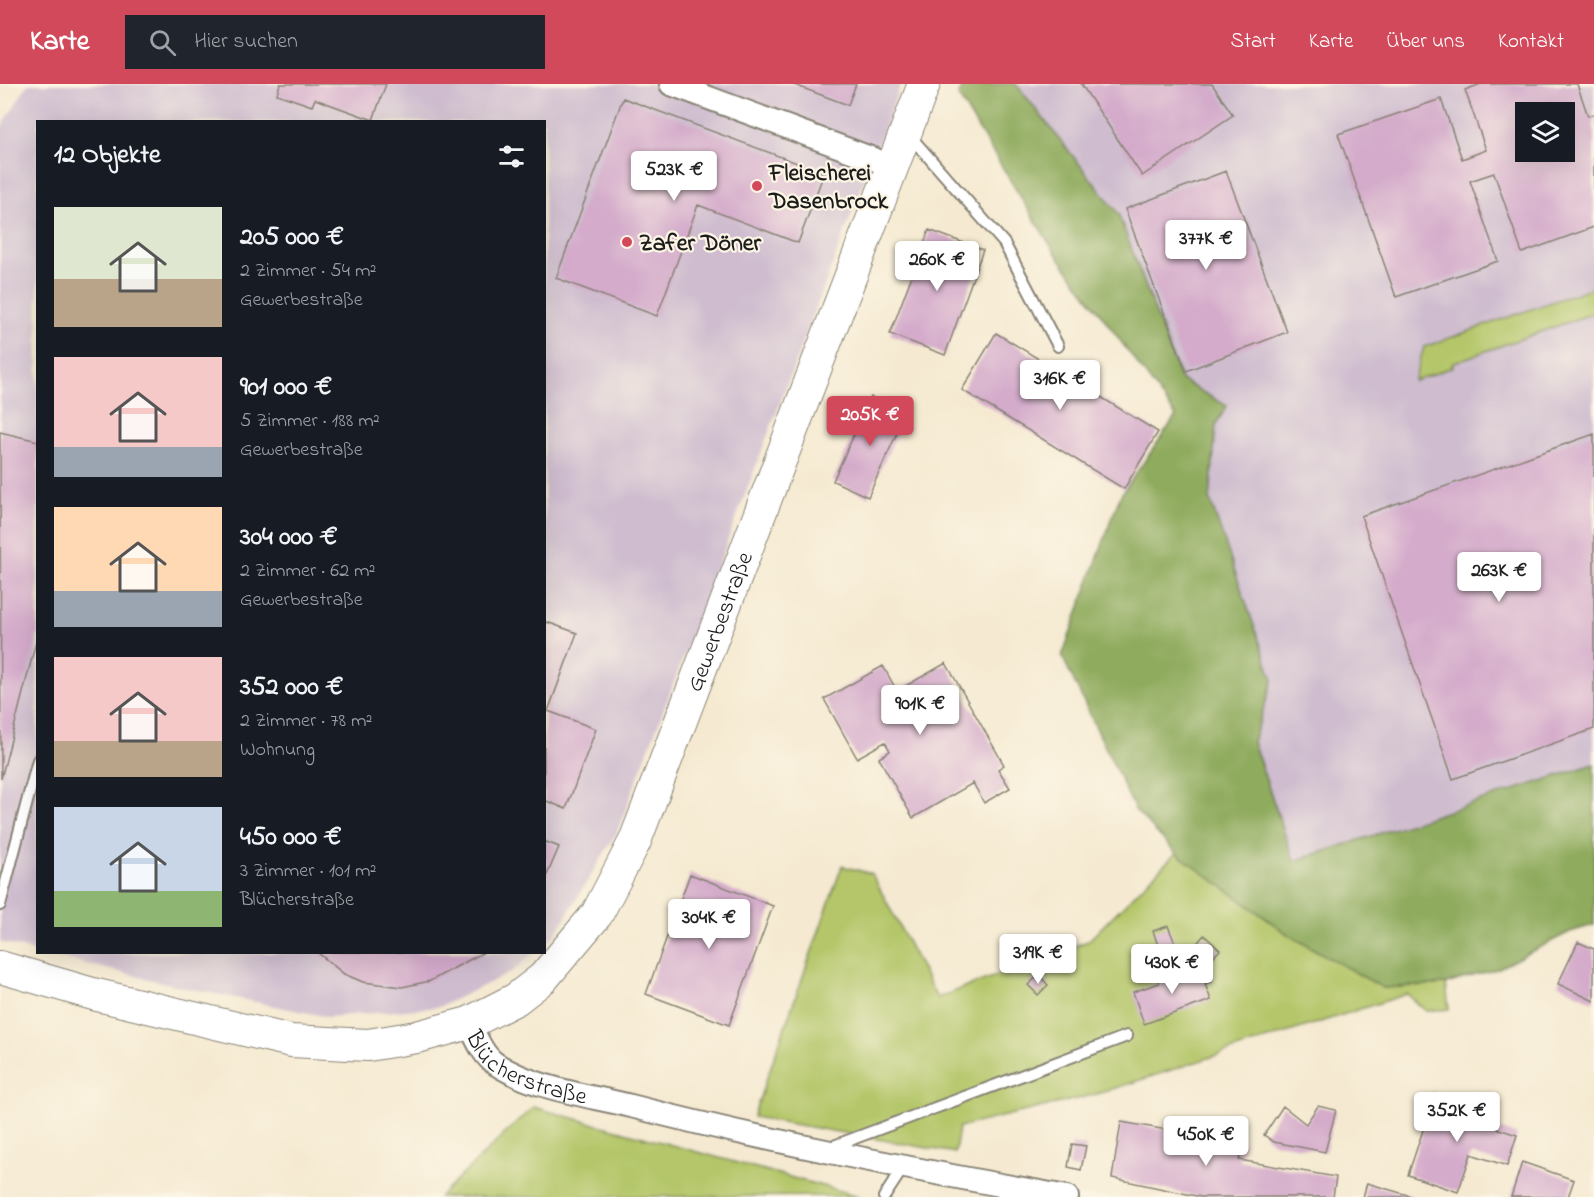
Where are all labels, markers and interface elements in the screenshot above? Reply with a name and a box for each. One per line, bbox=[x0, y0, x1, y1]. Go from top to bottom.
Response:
search box bbox=[125, 15, 545, 69]
text: Karte bbox=[30, 22, 89, 63]
icon: search bbox=[146, 26, 179, 59]
text: Hier suchen bbox=[194, 26, 298, 58]
text: Start bbox=[1230, 27, 1276, 57]
text: Karte bbox=[1309, 27, 1353, 57]
text: Über uns bbox=[1386, 27, 1465, 57]
text: Kontakt bbox=[1498, 27, 1564, 57]
map controls bbox=[1515, 102, 1575, 162]
button: layers bbox=[1515, 102, 1575, 162]
text: 12 Objekte bbox=[54, 137, 161, 175]
icon: filters bbox=[495, 140, 528, 173]
pin: 523K € bbox=[625, 151, 723, 202]
text: 523K € bbox=[645, 156, 703, 185]
place label: Fleischerei Dasenbrock bbox=[768, 157, 889, 220]
marker: Fleischerei Dasenbrock bbox=[750, 179, 764, 193]
text: 205 000 € bbox=[240, 219, 344, 257]
pin: 377K € bbox=[1157, 220, 1255, 271]
text: 377K € bbox=[1179, 225, 1233, 254]
place label: Zafer Döner bbox=[639, 227, 762, 262]
icon: home bbox=[102, 231, 174, 303]
marker: Zafer Döner bbox=[620, 235, 634, 249]
pin: 260K € bbox=[888, 241, 986, 292]
text: 260K € bbox=[909, 246, 965, 275]
text: 2 Zimmer · 54 m² bbox=[240, 257, 377, 286]
text: Gewerbestraße bbox=[240, 286, 363, 315]
pin: 316K € bbox=[1011, 360, 1109, 411]
text: 316K € bbox=[1034, 365, 1086, 394]
text: 901 000 € bbox=[240, 369, 332, 407]
icon: home bbox=[102, 381, 174, 453]
pin: 205K € bbox=[821, 396, 919, 447]
text: 205K € bbox=[841, 401, 899, 430]
text: 5 Zimmer · 188 m² bbox=[240, 407, 380, 436]
text: Gewerbestraße bbox=[240, 436, 363, 465]
text: 304 000 € bbox=[240, 519, 338, 557]
icon: home bbox=[102, 531, 174, 603]
street label: Gewerbestraße bbox=[679, 547, 764, 697]
pin: 263K € bbox=[1450, 552, 1548, 603]
text: 2 Zimmer · 62 m² bbox=[240, 557, 376, 586]
text: 263K € bbox=[1471, 557, 1527, 586]
text: Gewerbestraße bbox=[240, 586, 363, 615]
text: 352 000 € bbox=[240, 669, 343, 707]
icon: home bbox=[102, 681, 174, 753]
pin: 901K € bbox=[871, 685, 969, 736]
text: 901K € bbox=[895, 690, 945, 719]
text: 2 Zimmer · 78 m² bbox=[240, 707, 373, 736]
text: Wohnung bbox=[240, 736, 315, 765]
text: 450 000 € bbox=[240, 819, 342, 857]
icon: home bbox=[102, 831, 174, 903]
text: 3 Zimmer · 101 m² bbox=[240, 857, 377, 886]
text: Blücherstraße bbox=[240, 886, 354, 915]
pin: 304K € bbox=[660, 899, 758, 950]
text: 304K € bbox=[682, 904, 736, 933]
pin: 319K € bbox=[989, 934, 1087, 985]
text: 319K € bbox=[1013, 939, 1063, 968]
pin: 430K € bbox=[1123, 944, 1221, 995]
text: 430K € bbox=[1145, 949, 1199, 978]
street label: Blücherstraße bbox=[455, 1024, 590, 1116]
pin: 352K € bbox=[1408, 1092, 1506, 1143]
text: 352K € bbox=[1428, 1097, 1486, 1126]
pin: 450K € bbox=[1157, 1116, 1255, 1167]
text: 450K € bbox=[1178, 1121, 1234, 1150]

